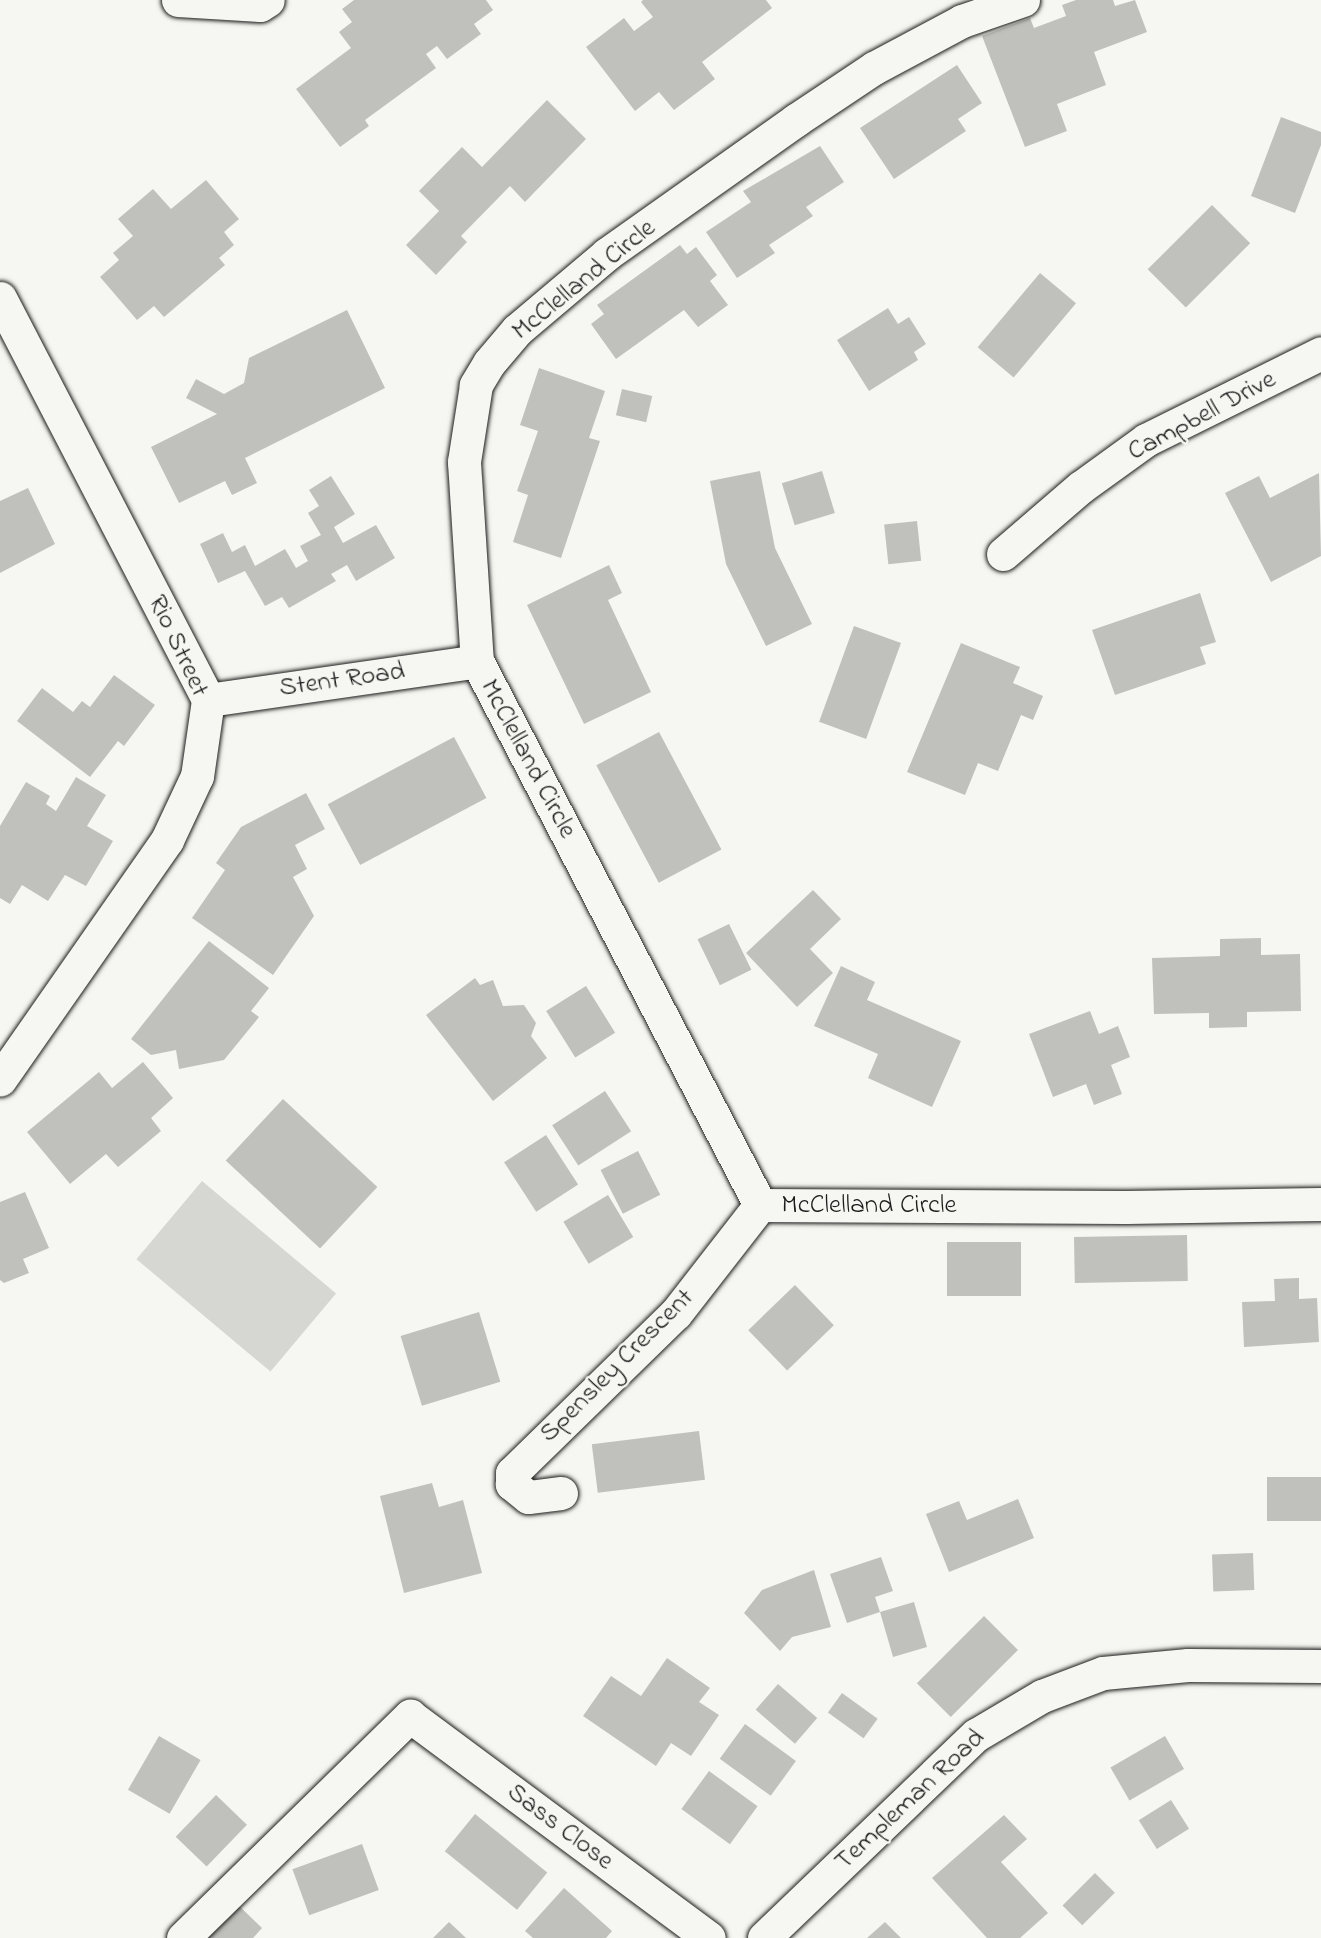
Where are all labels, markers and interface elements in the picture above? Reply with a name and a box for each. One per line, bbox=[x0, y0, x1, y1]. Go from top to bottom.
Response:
street label: McClelland Circle bbox=[506, 212, 662, 348]
street label: Campbell Drive bbox=[1123, 363, 1281, 469]
street label: Rio Street bbox=[140, 590, 216, 702]
street label: Stent Road bbox=[277, 655, 407, 705]
street label: McClelland Circle bbox=[473, 674, 583, 844]
street label: McClelland Circle bbox=[781, 1190, 957, 1222]
street label: Spensley Crescent bbox=[533, 1282, 701, 1450]
street label: Templeman Road bbox=[828, 1722, 992, 1878]
street label: Sass Close bbox=[500, 1776, 620, 1878]

